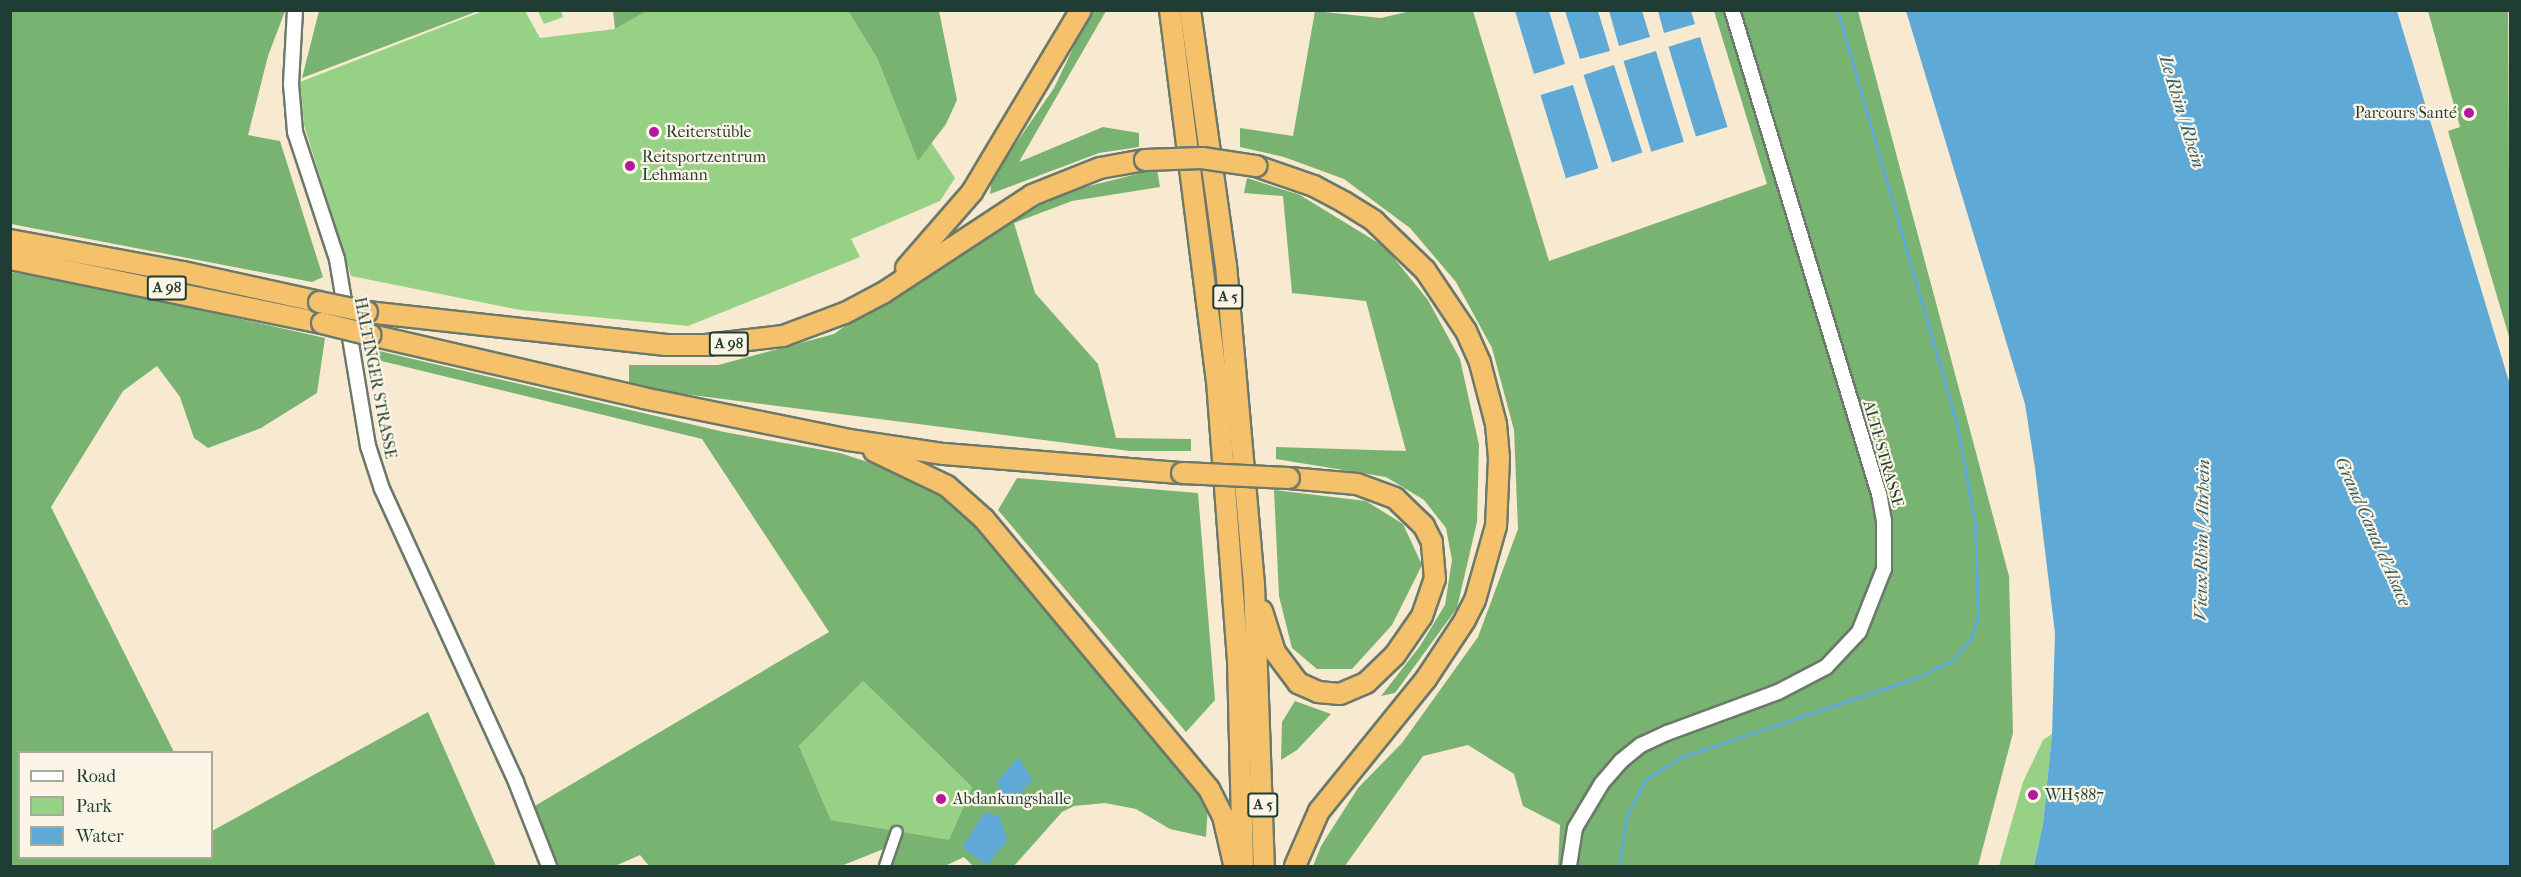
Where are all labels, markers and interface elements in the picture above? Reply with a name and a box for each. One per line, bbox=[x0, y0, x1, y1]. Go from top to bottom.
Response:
water label: Le Rhin / Rhein bbox=[2154, 53, 2208, 171]
place label: Parcours Santé bbox=[2355, 103, 2457, 123]
marker: Parcours Santé bbox=[2462, 106, 2476, 120]
place label: Reiterstüble bbox=[666, 122, 751, 142]
marker: Reiterstüble bbox=[647, 125, 661, 139]
place label: Reitsportzentrum Lehmann bbox=[642, 147, 766, 185]
marker: Reitsportzentrum Lehmann bbox=[623, 159, 637, 173]
road number: A 98 bbox=[146, 276, 188, 300]
road number: A 5 bbox=[1212, 285, 1244, 309]
street label: HALTINGER STRASSE bbox=[350, 295, 400, 461]
road number: A 98 bbox=[708, 332, 750, 356]
street label: ALTE STRASSE bbox=[1859, 398, 1907, 510]
water label: Grand Canal d'Alsace bbox=[2329, 454, 2415, 610]
water label: Vieux Rhin / Altrhein bbox=[2191, 459, 2215, 621]
legend bbox=[18, 751, 213, 859]
text: Road bbox=[76, 766, 116, 787]
place label: WH5887 bbox=[2045, 785, 2104, 805]
marker: WH5887 bbox=[2026, 788, 2040, 802]
place label: Abdankungshalle bbox=[953, 789, 1071, 809]
marker: Abdankungshalle bbox=[934, 792, 948, 806]
road number: A 5 bbox=[1246, 793, 1280, 817]
text: Park bbox=[76, 796, 112, 817]
text: Water bbox=[76, 826, 124, 847]

